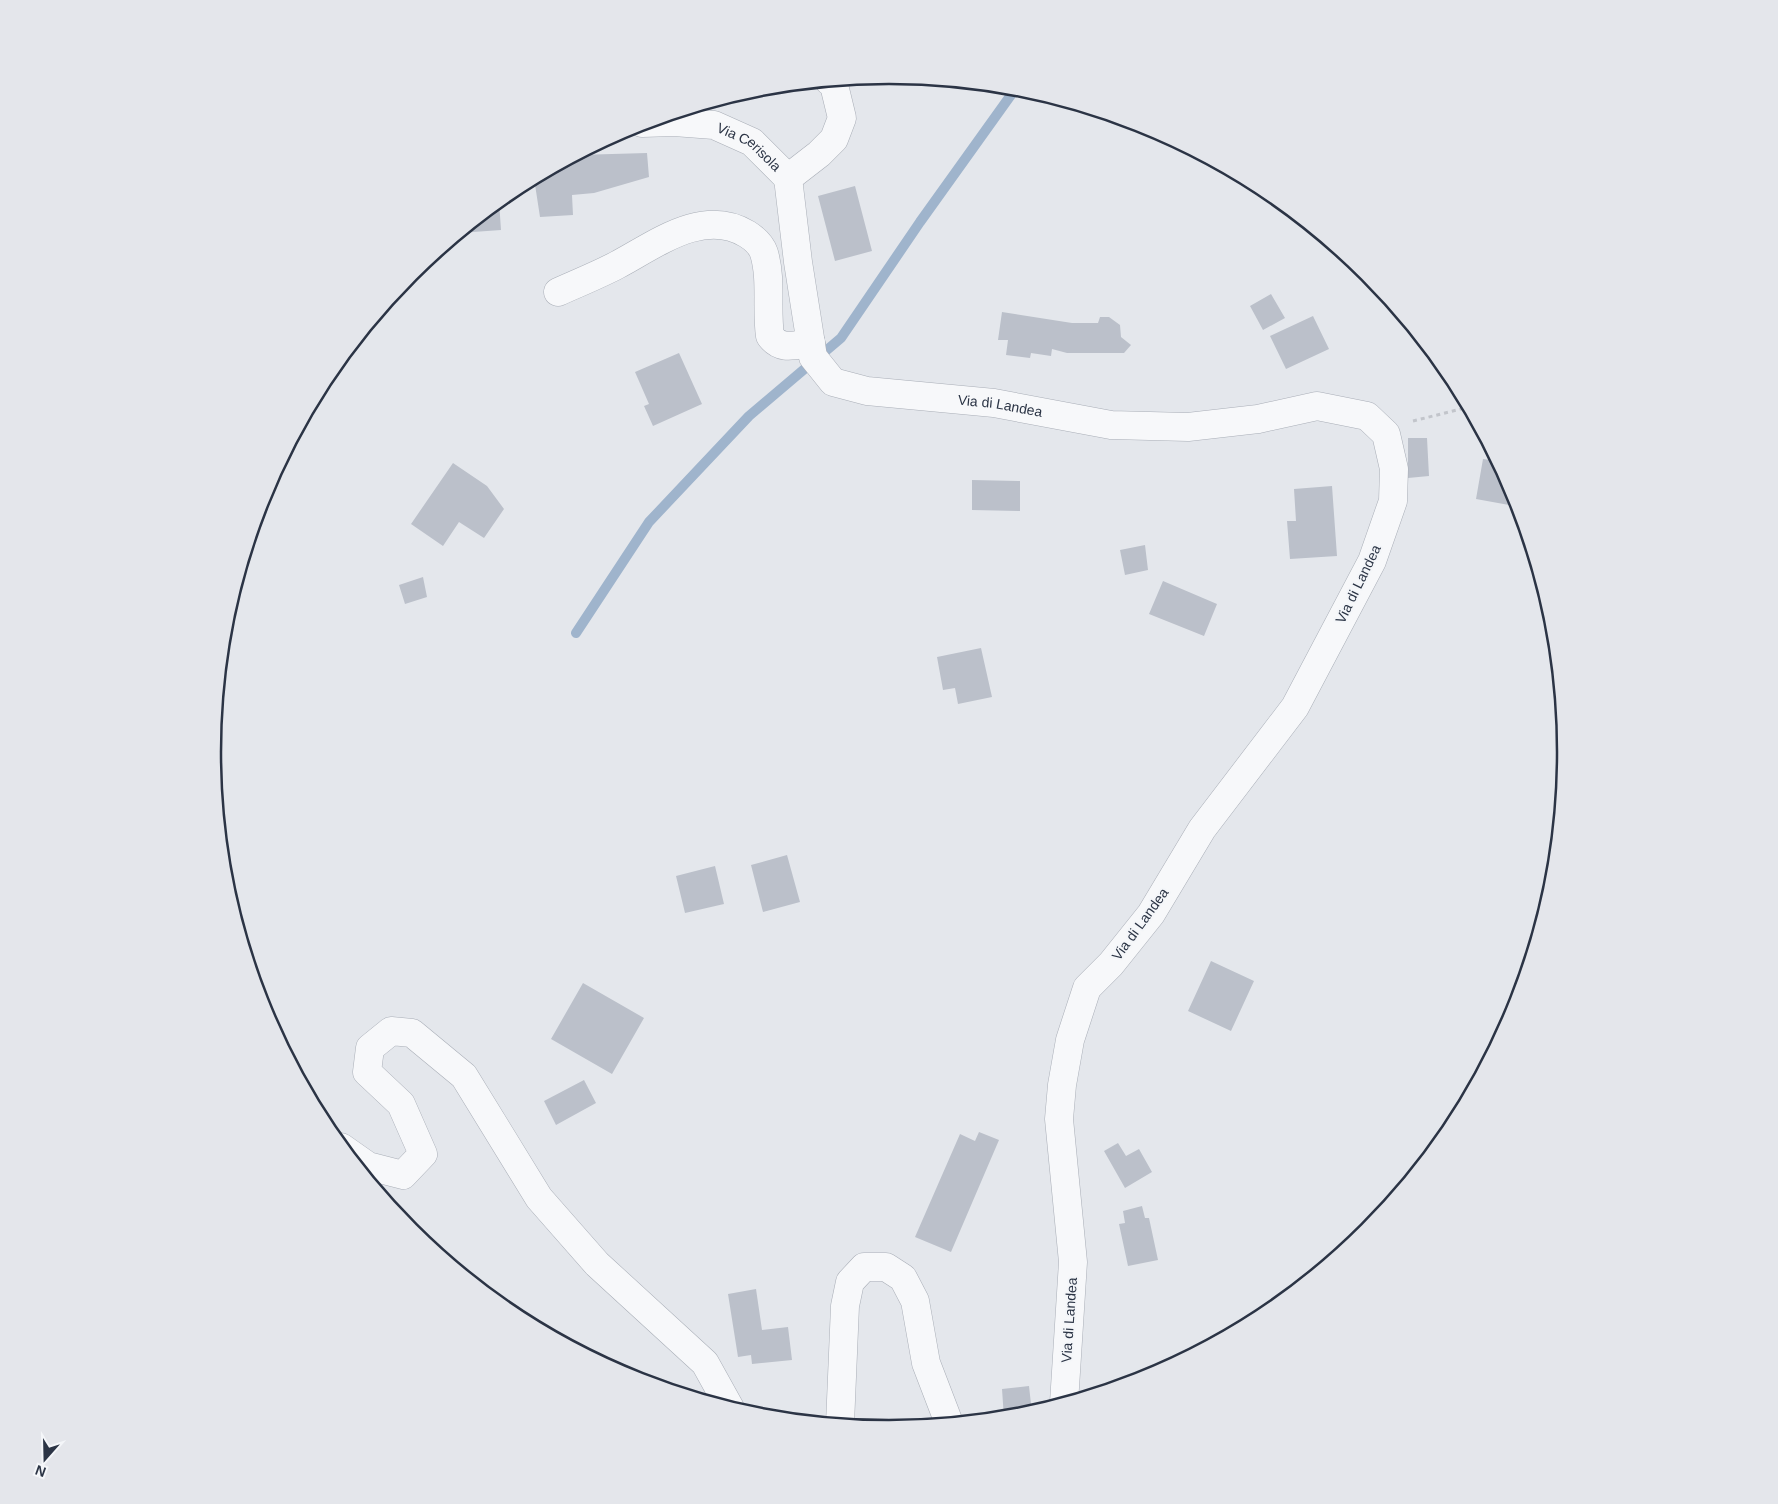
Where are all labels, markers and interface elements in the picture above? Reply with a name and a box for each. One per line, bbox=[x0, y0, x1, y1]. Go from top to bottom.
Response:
street label: Via Cerisola bbox=[715, 119, 785, 175]
street label: Via di Landea bbox=[957, 392, 1044, 420]
street label: Via di Landea bbox=[1332, 542, 1384, 626]
street label: Via di Landea bbox=[1108, 885, 1172, 963]
street label: Via di Landea bbox=[1058, 1277, 1080, 1363]
north arrow bbox=[20, 1434, 70, 1484]
text: N bbox=[33, 1462, 48, 1480]

